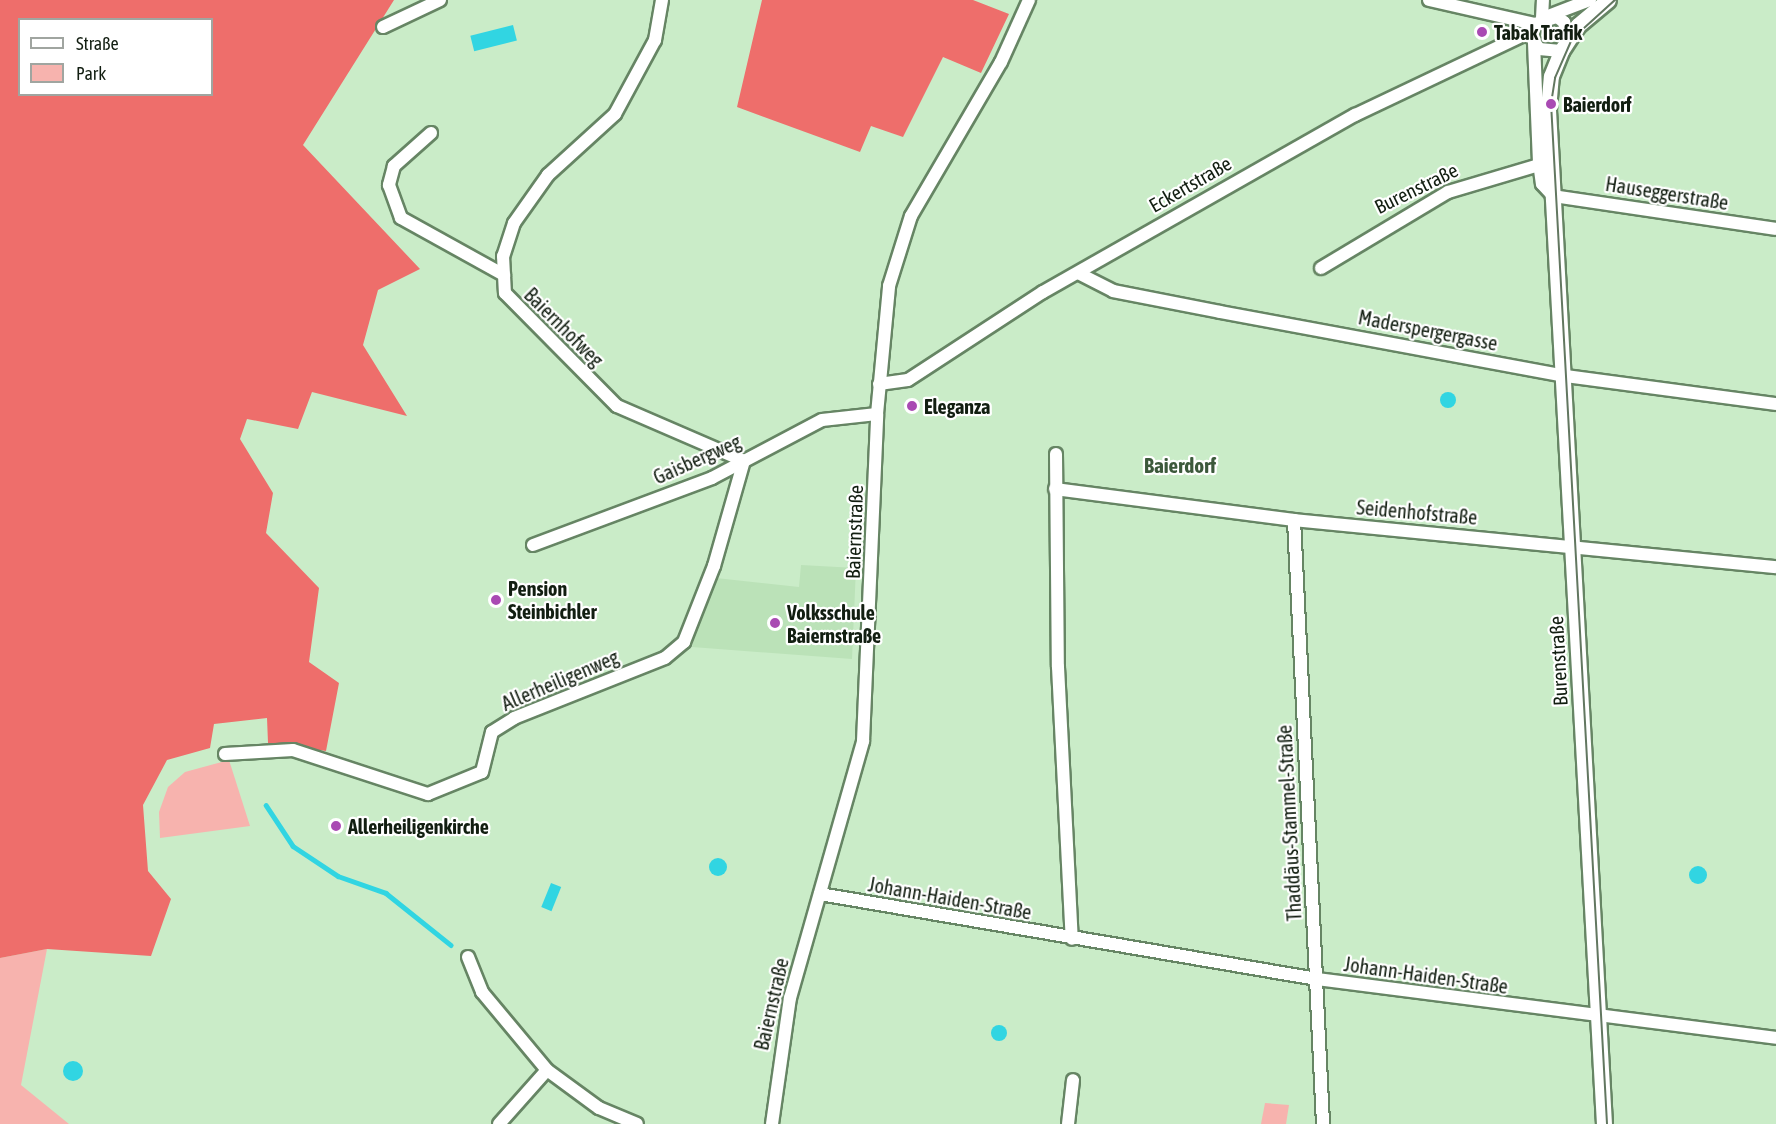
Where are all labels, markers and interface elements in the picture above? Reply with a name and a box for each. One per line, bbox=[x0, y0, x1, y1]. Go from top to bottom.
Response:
legend bbox=[18, 18, 213, 96]
place label: Tabak Trafik bbox=[1494, 20, 1582, 44]
marker: Tabak Trafik bbox=[1475, 25, 1489, 39]
text: Straße bbox=[76, 33, 119, 54]
text: Park bbox=[76, 63, 106, 84]
place label: Baierdorf bbox=[1563, 92, 1631, 116]
marker: Baierdorf bbox=[1544, 97, 1558, 111]
street label: Eckertstraße bbox=[1145, 151, 1235, 217]
street label: Burenstraße bbox=[1370, 158, 1462, 218]
street label: Hauseggerstraße bbox=[1604, 171, 1730, 215]
street label: Baiernhofweg bbox=[519, 282, 609, 372]
street label: Maderspergergasse bbox=[1356, 305, 1500, 355]
place label: Eleganza bbox=[924, 394, 990, 418]
marker: Eleganza bbox=[905, 399, 919, 413]
street label: Gaisbergweg bbox=[649, 429, 745, 489]
district label: Baierdorf bbox=[1144, 452, 1216, 478]
street label: Baiernstraße bbox=[840, 485, 868, 579]
street label: Seidenhofstraße bbox=[1356, 495, 1478, 529]
place label: Pension Steinbichler bbox=[508, 576, 597, 623]
marker: Pension Steinbichler bbox=[489, 593, 503, 607]
place label: Volksschule Baiernstraße bbox=[787, 600, 881, 647]
street label: Burenstraße bbox=[1544, 615, 1572, 707]
marker: Volksschule Baiernstraße bbox=[768, 616, 782, 630]
street label: Allerheiligenweg bbox=[498, 645, 622, 715]
street label: Thaddäus-Stammel-Straße bbox=[1272, 724, 1306, 922]
place label: Allerheiligenkirche bbox=[348, 814, 489, 838]
marker: Allerheiligenkirche bbox=[329, 819, 343, 833]
street label: Johann-Haiden-Straße bbox=[866, 872, 1034, 924]
street label: Johann-Haiden-Straße bbox=[1342, 952, 1510, 998]
street label: Baiernstraße bbox=[749, 955, 793, 1053]

